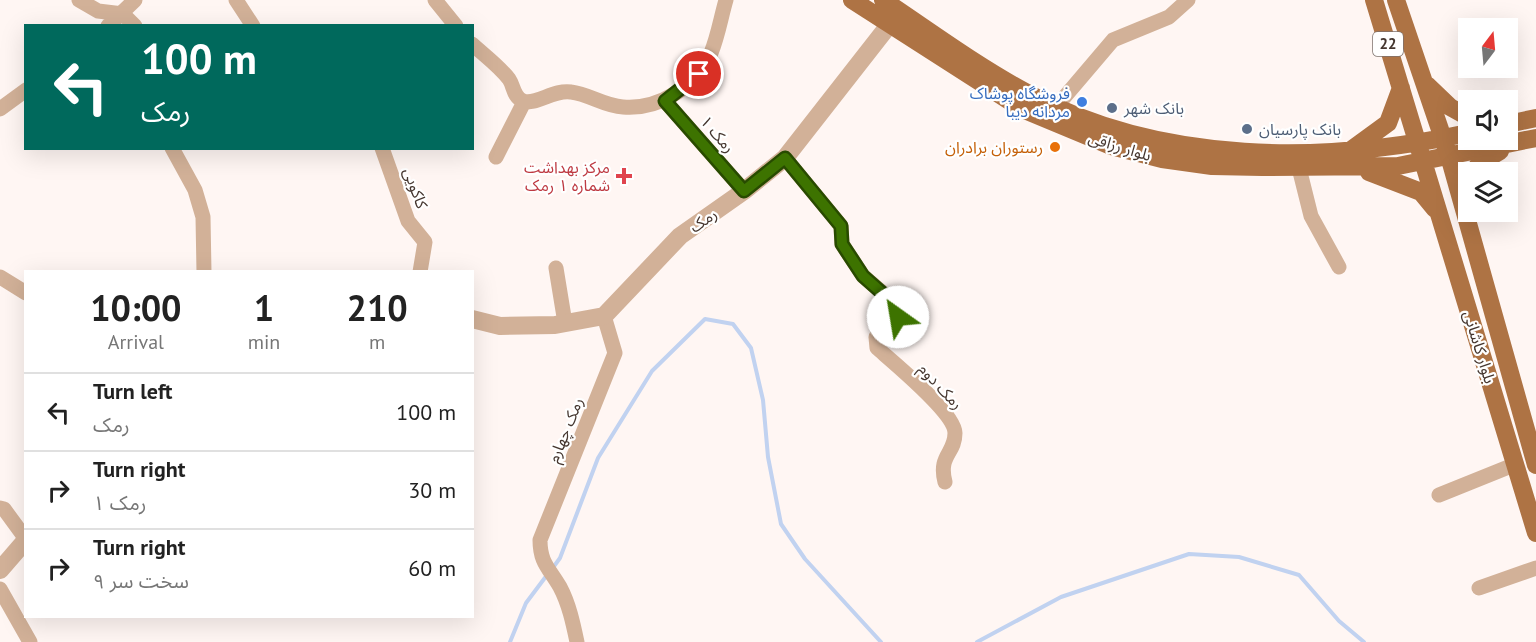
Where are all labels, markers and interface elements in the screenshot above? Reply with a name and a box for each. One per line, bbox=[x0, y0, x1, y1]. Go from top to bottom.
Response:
north arrow bbox=[1458, 18, 1518, 78]
map controls bbox=[1458, 18, 1518, 222]
text: 100 m bbox=[141, 31, 257, 86]
road number: 22 bbox=[1373, 32, 1403, 56]
icon: left bbox=[42, 48, 120, 126]
pin bbox=[673, 48, 724, 99]
icon: arrive bbox=[682, 57, 715, 90]
place label: فروشگاه پوشاک مردانه دیبا bbox=[970, 83, 1070, 121]
button: sound bbox=[1458, 90, 1518, 150]
text: رمک bbox=[141, 94, 190, 128]
marker: فروشگاه پوشاک مردانه دیبا bbox=[1075, 95, 1089, 109]
place label: بانک شهر bbox=[1123, 98, 1184, 118]
marker: بانک شهر bbox=[1105, 101, 1119, 115]
street label: رمک ۱ bbox=[696, 111, 740, 157]
place label: بانک پارسیان bbox=[1259, 119, 1341, 140]
marker: بانک پارسیان bbox=[1240, 122, 1254, 136]
street label: بلوار رزاقی bbox=[1086, 127, 1154, 165]
place label: رستوران برادران bbox=[945, 137, 1043, 157]
marker: رستوران برادران bbox=[1048, 140, 1062, 154]
place label: مرکز بهداشت شماره ۱ رمک bbox=[524, 157, 610, 195]
button: layers bbox=[1458, 162, 1518, 222]
street label: کاکویی bbox=[399, 165, 433, 212]
marker: مرکز بهداشت شماره ۱ رمک bbox=[615, 167, 633, 185]
street label: رمک bbox=[685, 203, 721, 237]
text: 10:00 bbox=[90, 284, 182, 331]
text: 1 bbox=[254, 284, 274, 331]
text: 210 bbox=[347, 284, 408, 331]
position arrow bbox=[866, 285, 930, 349]
street label: بلوار کاشانی bbox=[1459, 308, 1501, 386]
text: Arrival bbox=[108, 329, 164, 355]
text: min bbox=[248, 329, 280, 355]
text: m bbox=[369, 329, 385, 355]
street label: رمک دوم bbox=[912, 359, 967, 415]
text: Turn left bbox=[93, 377, 173, 405]
street label: رمک چهارم bbox=[543, 394, 590, 467]
icon: left bbox=[42, 396, 75, 429]
text: 100 m bbox=[396, 398, 456, 426]
text: رمک bbox=[93, 412, 130, 438]
text: Turn right bbox=[93, 455, 185, 483]
icon: right bbox=[42, 474, 75, 507]
text: 30 m bbox=[408, 476, 456, 504]
text: رمک ۱ bbox=[93, 490, 146, 516]
text: Turn right bbox=[93, 533, 185, 561]
icon: right bbox=[42, 552, 75, 585]
text: 60 m bbox=[408, 554, 456, 582]
text: سخت سر ۹ bbox=[93, 568, 189, 594]

